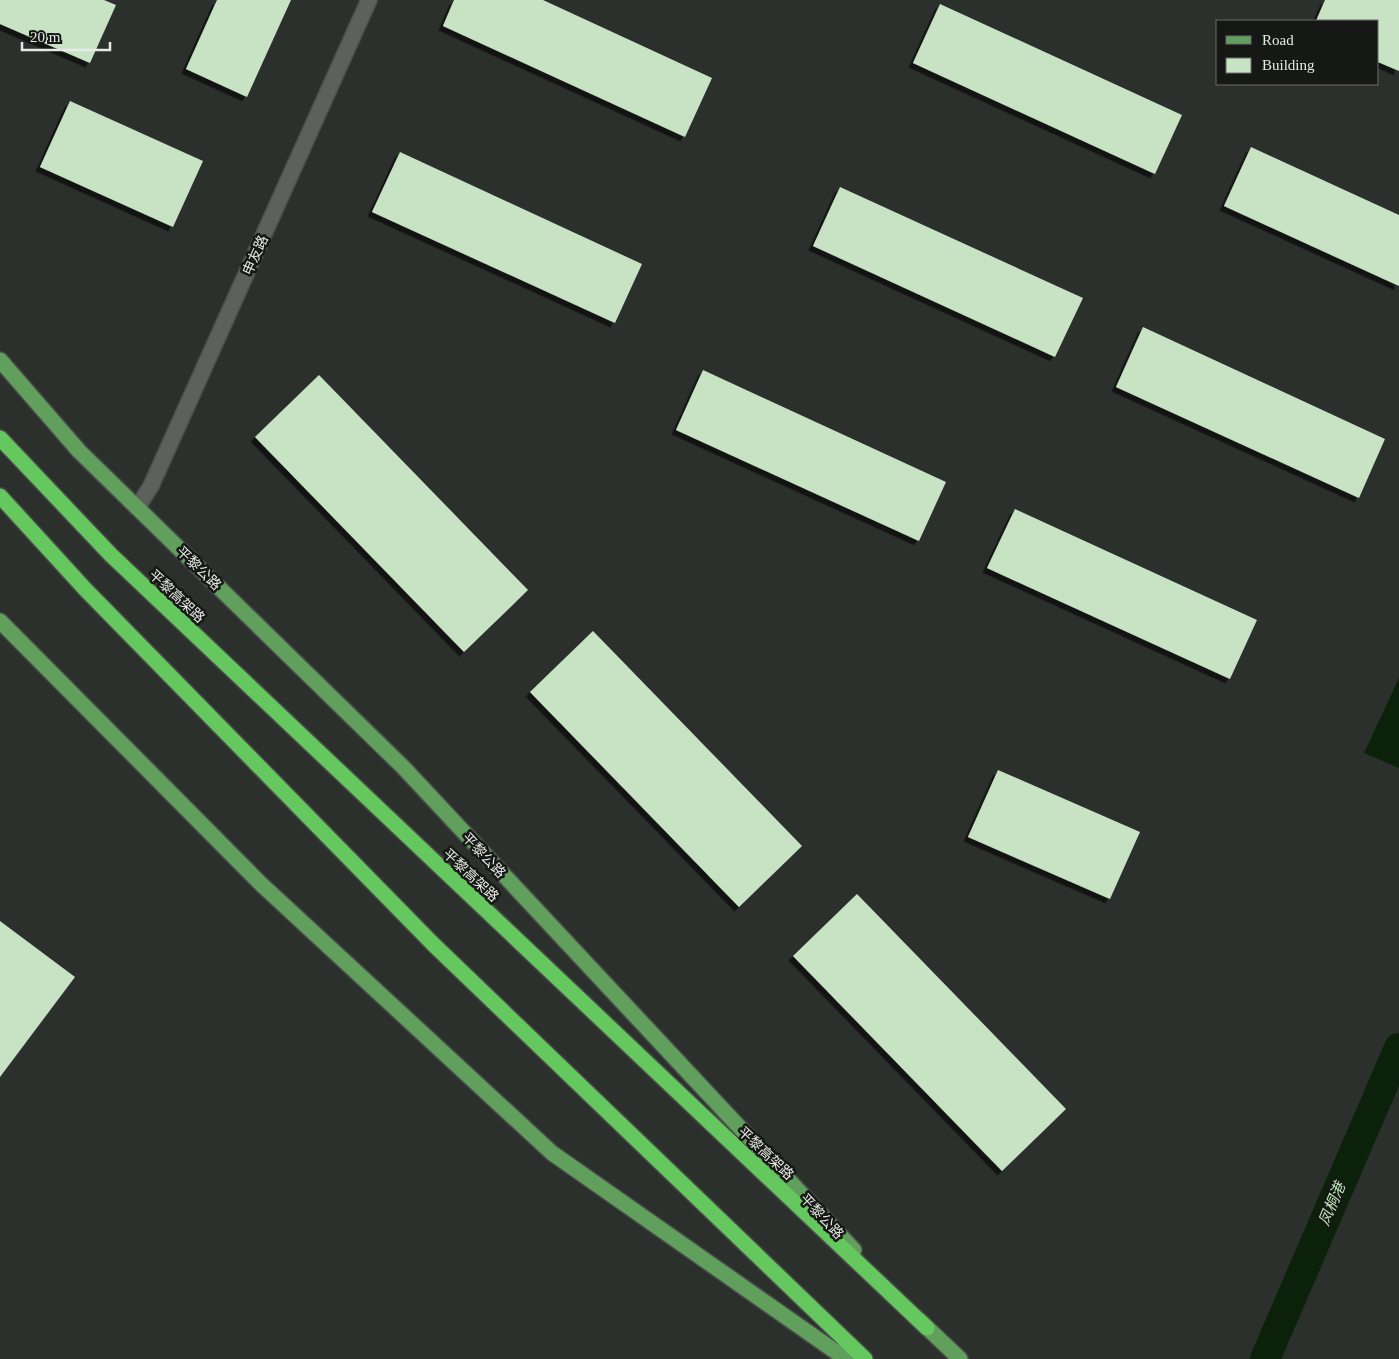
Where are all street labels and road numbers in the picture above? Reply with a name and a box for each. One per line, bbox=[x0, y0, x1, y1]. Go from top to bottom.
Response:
street label: 申友路 bbox=[240, 233, 271, 277]
street label: 平黎公路 bbox=[173, 544, 224, 593]
street label: 平黎高架路 bbox=[146, 567, 207, 626]
street label: 平黎公路 bbox=[459, 830, 508, 881]
street label: 平黎高架路 bbox=[440, 846, 501, 905]
street label: 平黎高架路 bbox=[735, 1124, 796, 1183]
street label: 平黎公路 bbox=[797, 1191, 846, 1242]

